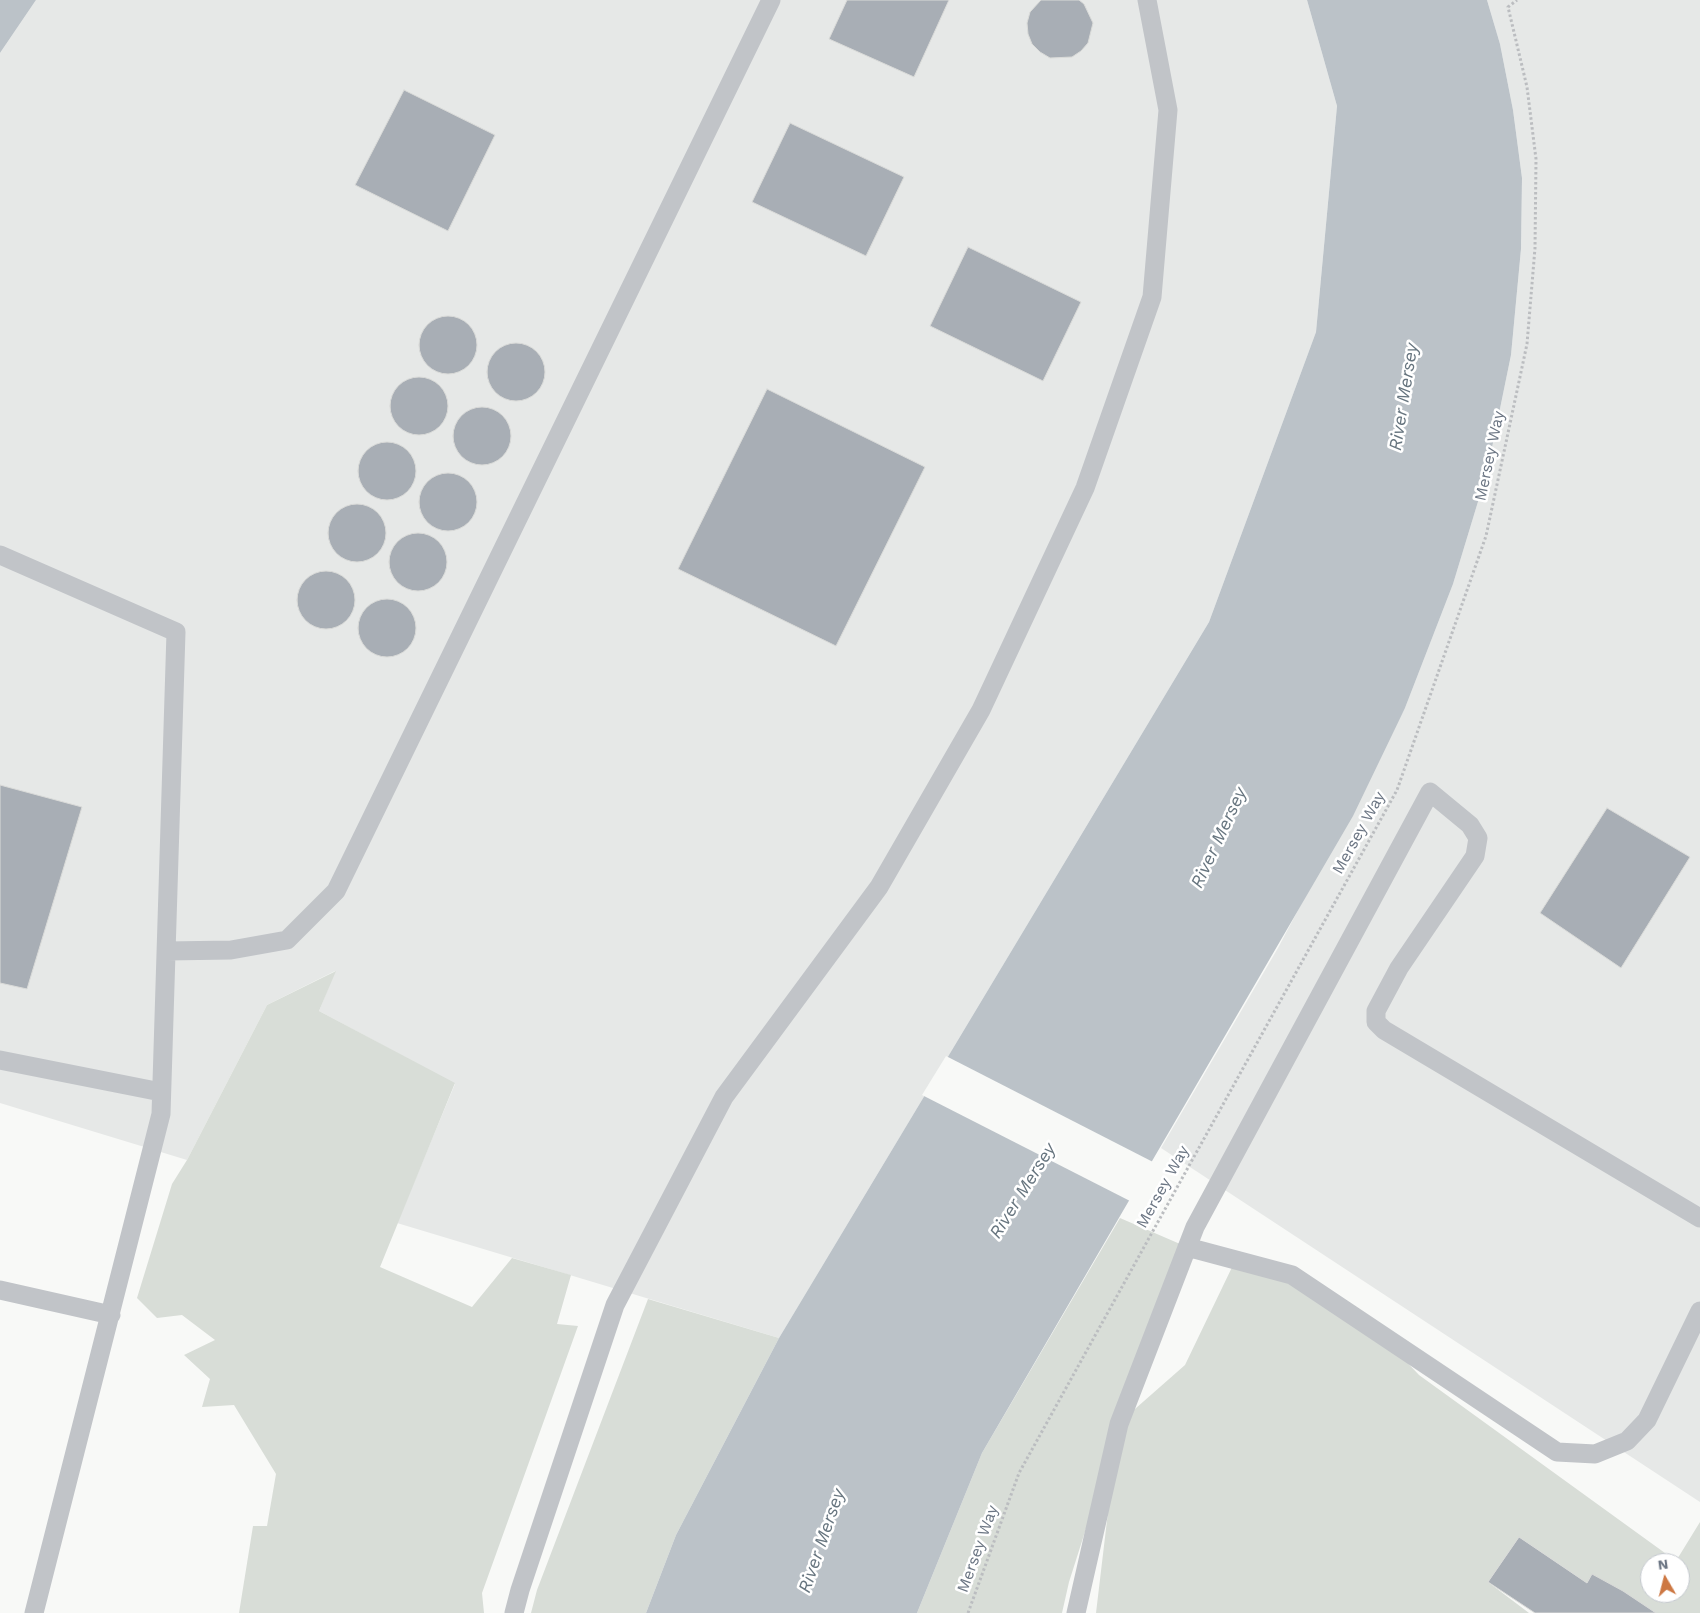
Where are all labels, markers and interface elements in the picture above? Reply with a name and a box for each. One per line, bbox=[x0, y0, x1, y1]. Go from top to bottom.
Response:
water label: River Mersey bbox=[1385, 342, 1423, 452]
street label: Mersey Way bbox=[1471, 409, 1509, 503]
water label: River Mersey bbox=[1186, 784, 1252, 892]
street label: Mersey Way bbox=[1328, 788, 1390, 878]
water label: River Mersey bbox=[985, 1139, 1061, 1243]
street label: Mersey Way bbox=[1132, 1142, 1194, 1232]
water label: River Mersey bbox=[794, 1486, 850, 1596]
street label: Mersey Way bbox=[953, 1503, 1003, 1595]
north arrow bbox=[1640, 1553, 1690, 1603]
text: N bbox=[1657, 1555, 1669, 1573]

